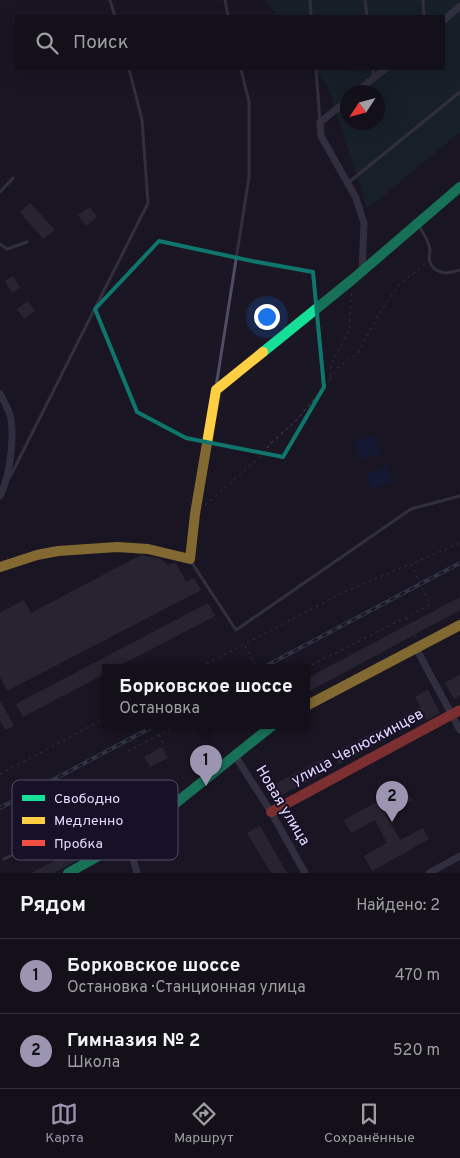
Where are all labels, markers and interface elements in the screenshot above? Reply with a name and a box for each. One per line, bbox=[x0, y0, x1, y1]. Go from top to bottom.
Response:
search box bbox=[15, 15, 445, 70]
icon: search bbox=[33, 29, 61, 57]
text: Поиск bbox=[73, 31, 129, 55]
north arrow bbox=[340, 85, 385, 130]
your location bbox=[254, 304, 280, 330]
popup bbox=[102, 664, 310, 729]
text: Борковское шоссе bbox=[119, 675, 293, 699]
text: Остановка bbox=[119, 699, 200, 719]
street label: улица Челюскинцев bbox=[289, 705, 427, 791]
pin: 1 bbox=[190, 745, 222, 786]
street label: Новая улица bbox=[251, 762, 313, 850]
legend bbox=[12, 780, 178, 860]
pin: 2 bbox=[376, 781, 408, 822]
text: Свободно bbox=[54, 791, 120, 808]
text: Медленно bbox=[54, 813, 123, 830]
text: Пробка bbox=[54, 836, 103, 853]
text: Рядом bbox=[20, 892, 86, 919]
text: Найдено: 2 bbox=[356, 896, 440, 916]
text: Борковское шоссе bbox=[67, 954, 240, 978]
text: 1 bbox=[33, 966, 39, 986]
text: 470 m bbox=[395, 966, 440, 986]
text: Остановка · Станционная улица bbox=[67, 978, 306, 998]
text: Гимназия № 2 bbox=[67, 1029, 200, 1053]
text: 2 bbox=[31, 1041, 41, 1061]
text: 520 m bbox=[393, 1041, 440, 1061]
text: Школа bbox=[67, 1053, 120, 1073]
tab: Карта bbox=[45, 1100, 84, 1147]
tab: Маршрут bbox=[174, 1100, 234, 1147]
tab: Сохранённые bbox=[324, 1100, 415, 1147]

